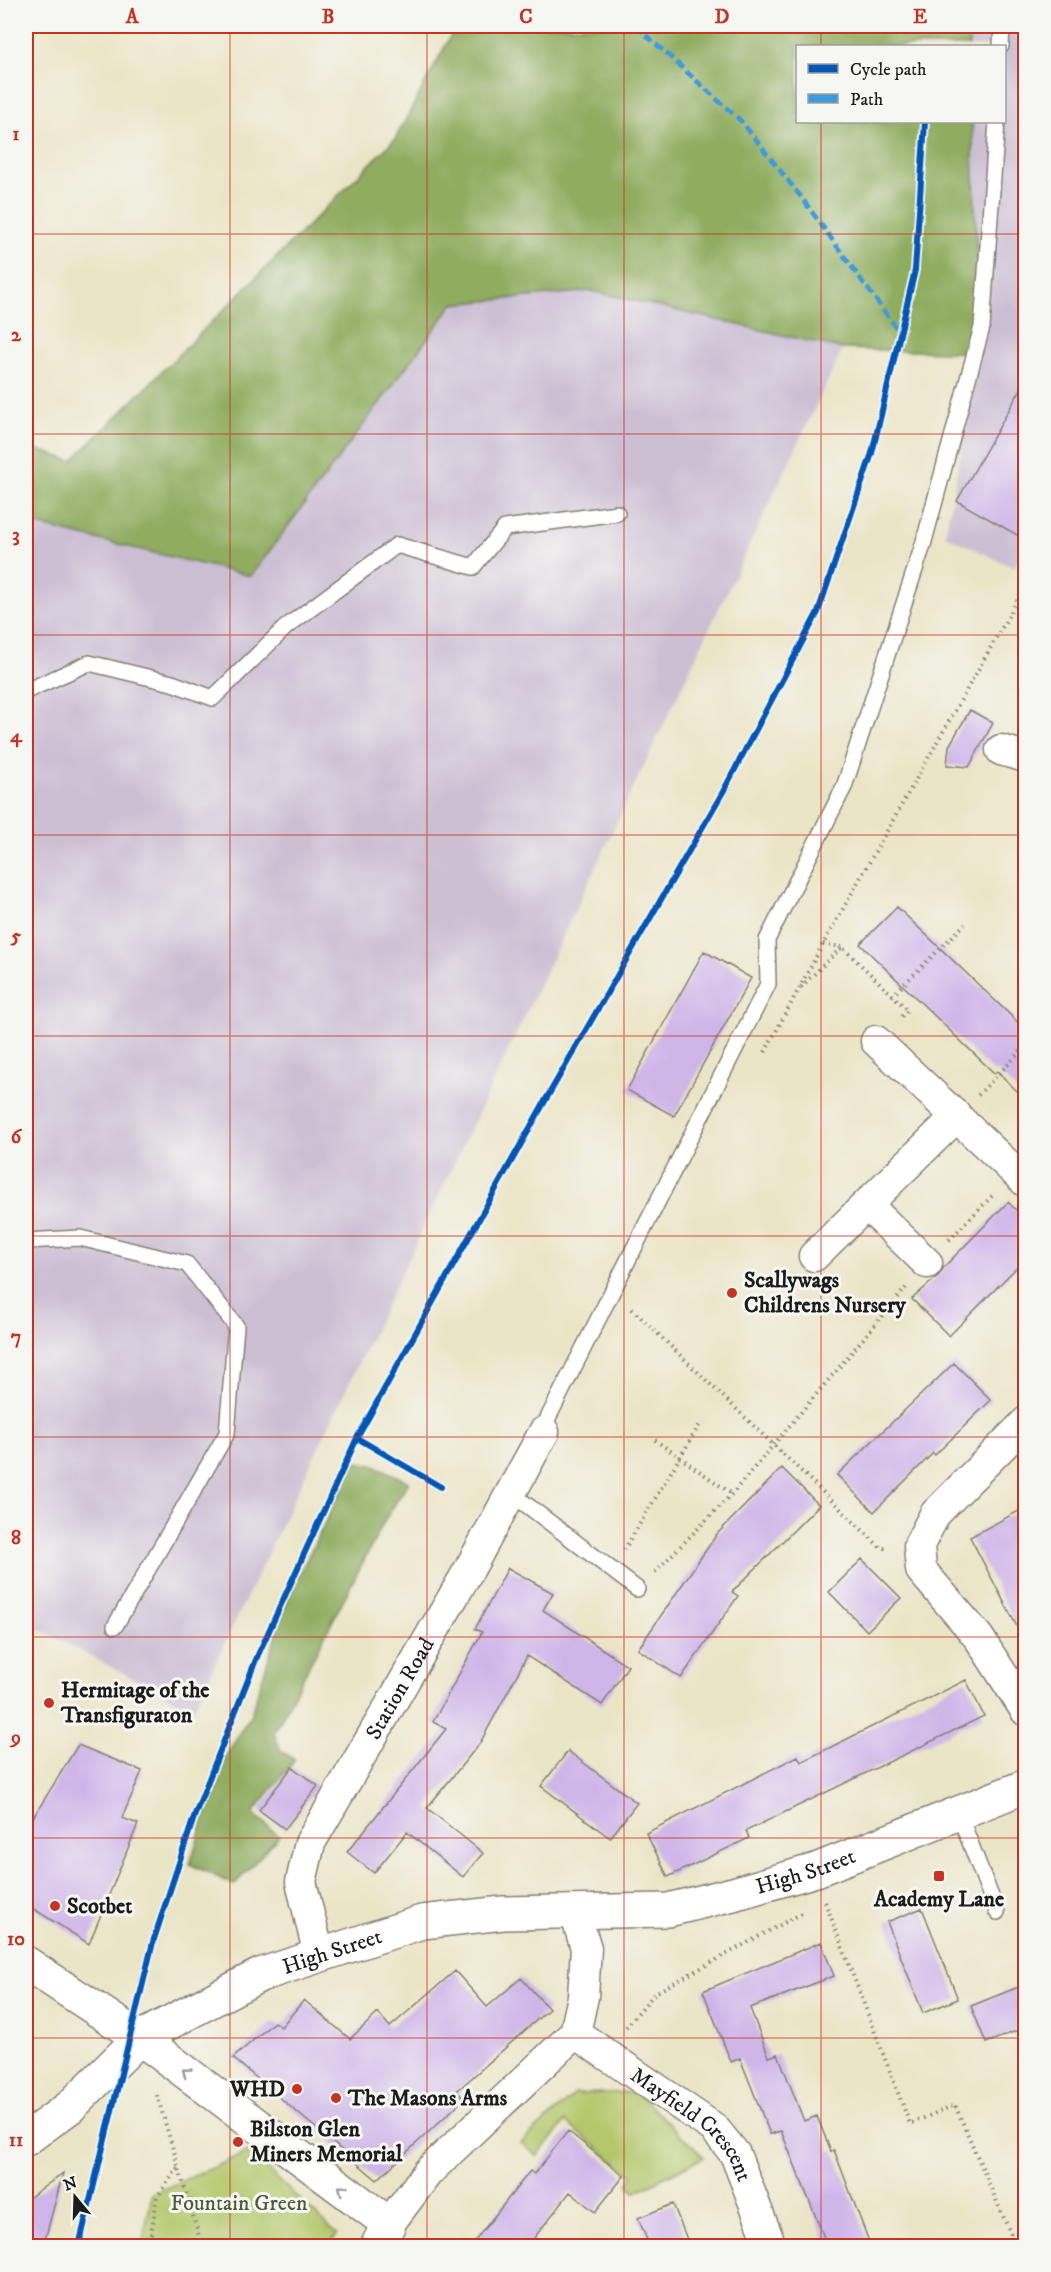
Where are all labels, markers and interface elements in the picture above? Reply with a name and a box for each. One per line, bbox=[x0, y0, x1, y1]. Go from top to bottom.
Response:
text: A bbox=[125, 5, 140, 30]
text: B bbox=[322, 5, 334, 30]
text: C bbox=[519, 5, 533, 30]
text: D bbox=[715, 5, 730, 30]
text: E bbox=[913, 5, 927, 30]
legend bbox=[796, 45, 1006, 123]
text: Cycle path bbox=[850, 59, 927, 81]
text: Path bbox=[850, 89, 884, 111]
text: 1 bbox=[12, 122, 20, 147]
text: 2 bbox=[11, 323, 22, 348]
text: 3 bbox=[12, 523, 20, 548]
text: 4 bbox=[10, 724, 23, 749]
text: 5 bbox=[10, 924, 21, 949]
text: 6 bbox=[11, 1125, 23, 1150]
place label: Scallywags Childrens Nursery bbox=[744, 1267, 906, 1319]
marker: Scallywags Childrens Nursery bbox=[725, 1286, 739, 1300]
text: 7 bbox=[11, 1325, 21, 1350]
text: 8 bbox=[11, 1526, 21, 1551]
street label: Station Road bbox=[360, 1633, 440, 1744]
place label: Hermitage of the Transfiguraton bbox=[60, 1677, 209, 1729]
marker: Hermitage of the Transfiguraton bbox=[42, 1696, 56, 1710]
text: 9 bbox=[9, 1726, 21, 1751]
street label: High Street bbox=[753, 1842, 859, 1900]
marker: Academy Lane bbox=[932, 1869, 946, 1883]
place label: Academy Lane bbox=[873, 1886, 1004, 1913]
place label: Scotbet bbox=[67, 1893, 132, 1920]
marker: Scotbet bbox=[48, 1899, 62, 1913]
street label: High Street bbox=[279, 1923, 385, 1980]
text: 10 bbox=[7, 1927, 25, 1952]
street label: Mayfield Crescent bbox=[625, 2061, 758, 2185]
one-way arrow bbox=[181, 2069, 192, 2080]
place label: WHD bbox=[229, 2076, 285, 2103]
marker: WHD bbox=[290, 2082, 304, 2096]
place label: The Masons Arms bbox=[347, 2085, 508, 2112]
marker: The Masons Arms bbox=[329, 2091, 343, 2105]
place label: Bilston Glen Miners Memorial bbox=[250, 2116, 403, 2168]
text: 11 bbox=[9, 2128, 23, 2153]
marker: Bilston Glen Miners Memorial bbox=[231, 2135, 245, 2149]
north arrow bbox=[45, 2167, 105, 2227]
text: N bbox=[61, 2172, 80, 2195]
one-way arrow bbox=[338, 2185, 349, 2196]
park label: Fountain Green bbox=[170, 2190, 308, 2217]

